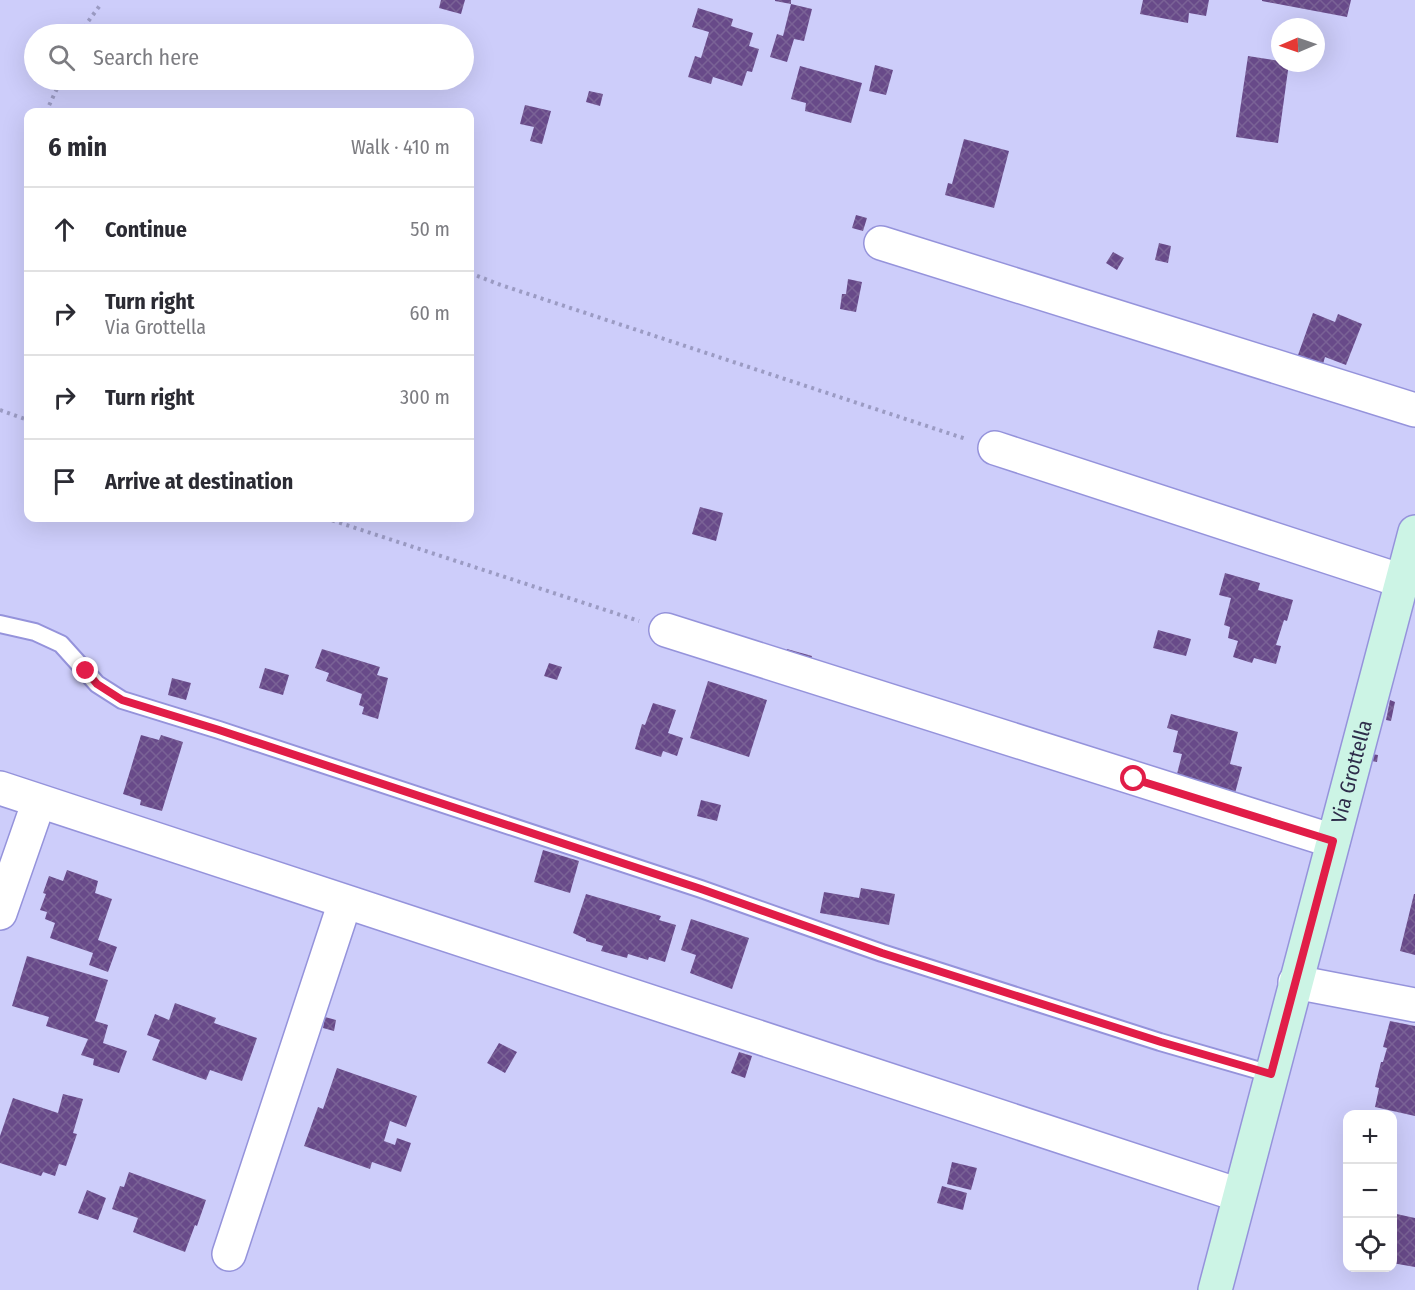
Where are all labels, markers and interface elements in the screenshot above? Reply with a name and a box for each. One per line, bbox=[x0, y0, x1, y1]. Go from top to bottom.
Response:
north arrow bbox=[1271, 18, 1325, 72]
search box bbox=[24, 24, 474, 90]
icon: search bbox=[45, 41, 78, 74]
text: Search here bbox=[93, 44, 199, 71]
text: 6 min bbox=[48, 132, 107, 163]
text: Walk · 410 m bbox=[351, 135, 450, 159]
icon: ahead bbox=[48, 213, 81, 246]
text: Continue bbox=[105, 216, 187, 243]
text: 50 m bbox=[410, 217, 450, 241]
text: Turn right bbox=[105, 288, 194, 315]
icon: right bbox=[48, 297, 81, 330]
text: 60 m bbox=[410, 301, 450, 325]
text: Via Grottella bbox=[105, 315, 206, 339]
icon: right bbox=[48, 381, 81, 414]
text: Turn right bbox=[105, 384, 194, 411]
text: 300 m bbox=[400, 385, 450, 409]
icon: arrive bbox=[48, 465, 81, 498]
text: Arrive at destination bbox=[105, 468, 293, 495]
route end bbox=[72, 657, 98, 683]
street label: Via Grottella bbox=[1326, 717, 1378, 826]
route start bbox=[1120, 765, 1146, 791]
map controls bbox=[1343, 1110, 1397, 1272]
button: + bbox=[1343, 1110, 1397, 1164]
button: − bbox=[1343, 1164, 1397, 1218]
button: locate bbox=[1343, 1218, 1397, 1272]

